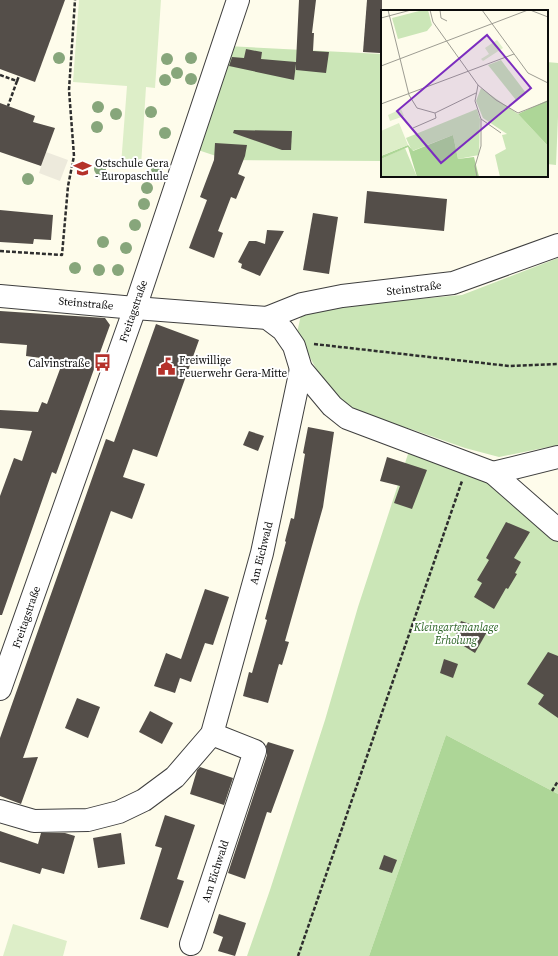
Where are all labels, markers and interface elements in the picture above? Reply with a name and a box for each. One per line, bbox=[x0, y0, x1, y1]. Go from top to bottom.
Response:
inset map bbox=[381, 10, 548, 177]
place label: Ostschule Gera - Europaschule bbox=[95, 156, 169, 184]
school or university icon: Ostschule Gera - Europaschule bbox=[72, 159, 92, 179]
street label: Freitagstraße bbox=[116, 278, 151, 344]
street label: Steinstraße bbox=[386, 278, 443, 299]
street label: Steinstraße bbox=[58, 294, 115, 313]
bus stop icon: Calvinstraße bbox=[93, 353, 113, 373]
place label: Freiwillige Feuerwehr Gera-Mitte bbox=[179, 353, 288, 381]
place label: Calvinstraße bbox=[28, 356, 90, 371]
public building icon: Freiwillige Feuerwehr Gera-Mitte bbox=[156, 356, 176, 376]
street label: Am Eichwald bbox=[246, 519, 277, 586]
street label: Freitagstraße bbox=[9, 584, 44, 650]
park label: Kleingartenanlage Erholung bbox=[413, 620, 499, 648]
street label: Am Eichwald bbox=[198, 837, 233, 904]

